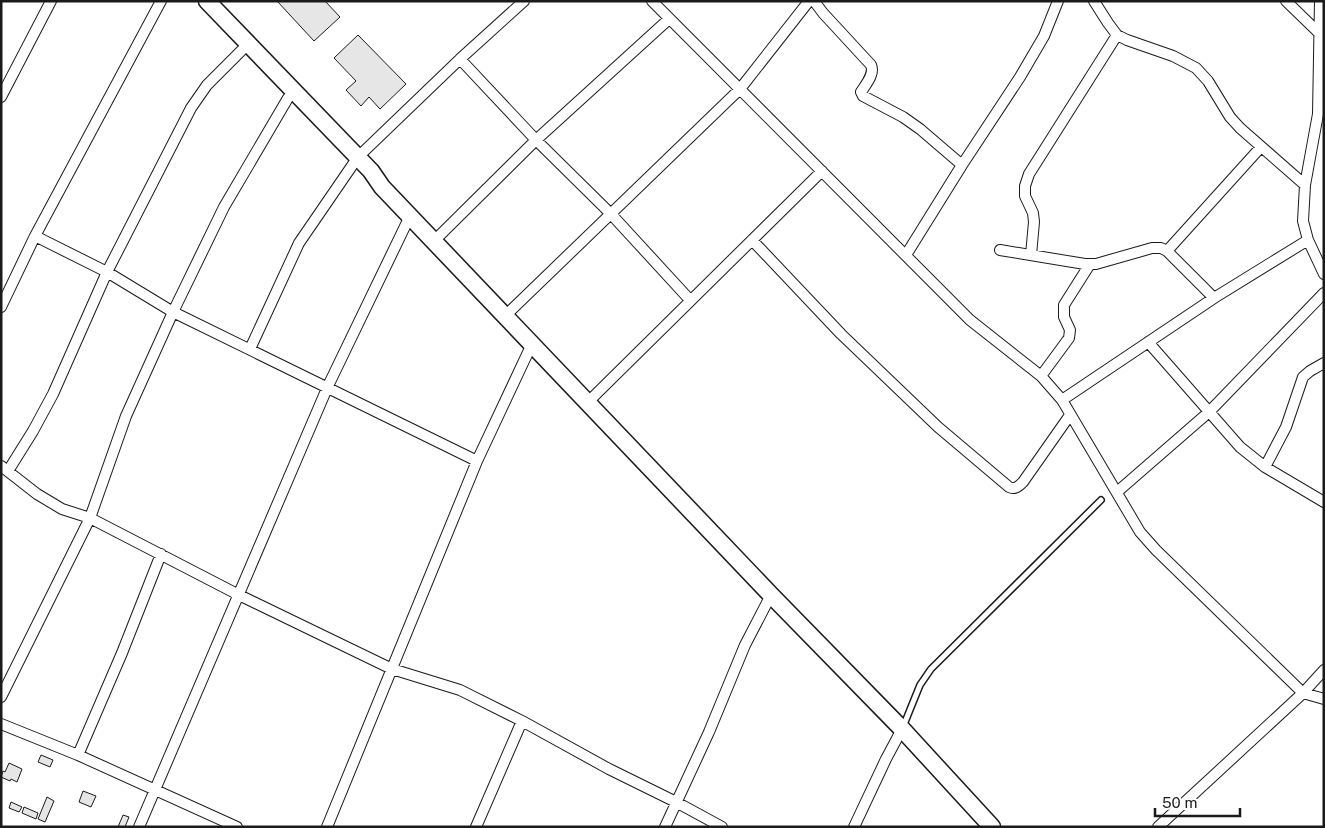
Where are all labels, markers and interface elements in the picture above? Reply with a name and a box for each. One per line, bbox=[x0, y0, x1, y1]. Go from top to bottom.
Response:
scale bar bbox=[1155, 786, 1240, 818]
text: 50 m bbox=[1162, 794, 1197, 811]

